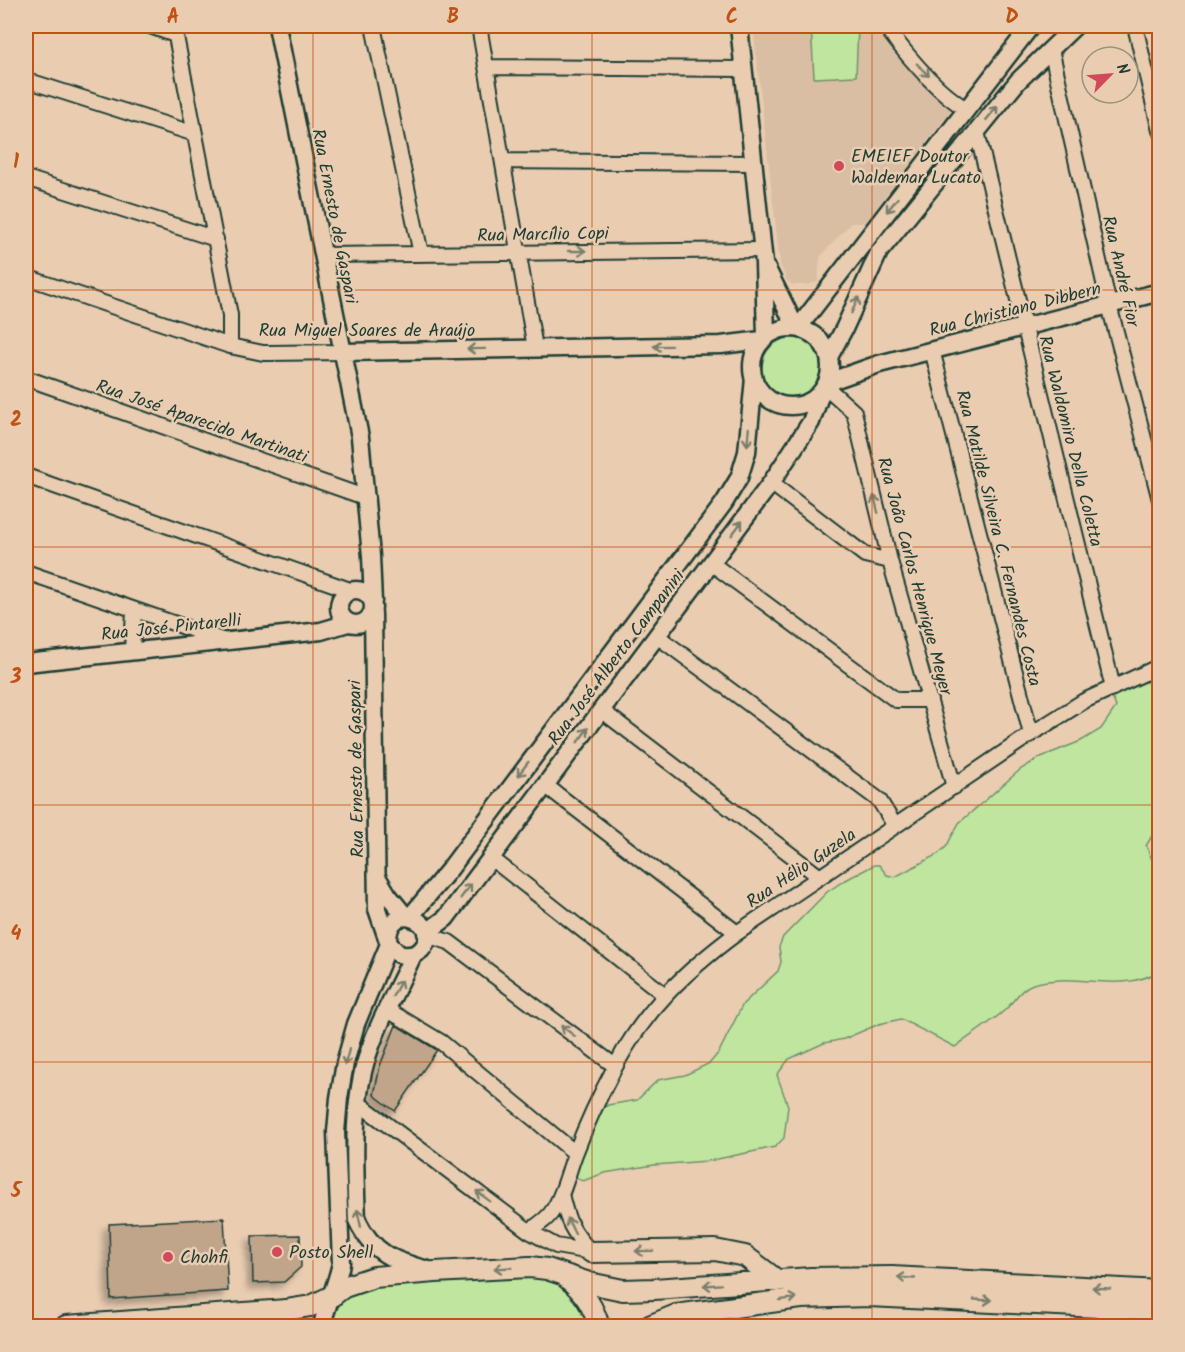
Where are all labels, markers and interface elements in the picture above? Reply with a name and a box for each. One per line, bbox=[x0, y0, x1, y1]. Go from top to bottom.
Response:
text: A bbox=[167, 2, 179, 34]
text: B bbox=[447, 2, 459, 34]
text: C bbox=[726, 2, 738, 34]
text: D bbox=[1005, 2, 1019, 34]
north arrow bbox=[1080, 45, 1140, 105]
text: N bbox=[1109, 59, 1136, 79]
one-way arrow bbox=[916, 63, 930, 78]
one-way arrow bbox=[985, 106, 999, 121]
street label: Rua Ernesto de Gaspari bbox=[302, 126, 365, 307]
place label: EMEIEF Doutor Waldemar Lucato bbox=[851, 143, 981, 193]
text: 1 bbox=[13, 147, 19, 179]
marker: EMEIEF Doutor Waldemar Lucato bbox=[832, 159, 846, 173]
one-way arrow bbox=[886, 196, 899, 212]
street label: Rua André Fior bbox=[1093, 213, 1147, 331]
street label: Rua Marcílio Copi bbox=[477, 220, 610, 251]
one-way arrow bbox=[566, 245, 586, 257]
street label: Rua Christiano Dibbern bbox=[926, 275, 1104, 346]
one-way arrow bbox=[851, 296, 862, 314]
street label: Rua Miguel Soares de Araújo bbox=[259, 317, 475, 346]
street label: Rua Waldomiro Della Coletta bbox=[1029, 333, 1110, 550]
one-way arrow bbox=[653, 340, 673, 352]
one-way arrow bbox=[467, 343, 487, 355]
street label: Rua José Aparecido Martinati bbox=[92, 373, 312, 473]
street label: Rua Matilde Silveira C. Fernandes Costa bbox=[947, 387, 1048, 690]
text: 2 bbox=[10, 405, 22, 437]
one-way arrow bbox=[742, 426, 753, 446]
street label: Rua João Carlos Henrique Meyer bbox=[868, 454, 960, 700]
one-way arrow bbox=[870, 495, 882, 514]
one-way arrow bbox=[731, 520, 744, 536]
street label: Rua José Alberto Campanini bbox=[541, 563, 694, 752]
street label: Rua José Pintarelli bbox=[100, 607, 243, 650]
text: 3 bbox=[10, 662, 22, 694]
street label: Rua Ernesto de Gaspari bbox=[341, 679, 374, 858]
one-way arrow bbox=[577, 727, 589, 743]
one-way arrow bbox=[517, 761, 530, 777]
street label: Rua Hélio Guzela bbox=[741, 822, 863, 917]
one-way arrow bbox=[460, 883, 472, 899]
text: 4 bbox=[11, 919, 22, 951]
one-way arrow bbox=[392, 980, 403, 998]
one-way arrow bbox=[561, 1025, 577, 1037]
one-way arrow bbox=[340, 1048, 352, 1067]
text: 5 bbox=[10, 1176, 23, 1208]
one-way arrow bbox=[475, 1190, 491, 1202]
one-way arrow bbox=[353, 1208, 364, 1228]
one-way arrow bbox=[564, 1217, 576, 1235]
place label: Posto Shell bbox=[289, 1239, 374, 1268]
place label: Chohfi bbox=[180, 1244, 228, 1273]
marker: Posto Shell bbox=[270, 1245, 284, 1259]
one-way arrow bbox=[634, 1245, 654, 1257]
marker: Chohfi bbox=[161, 1250, 175, 1264]
one-way arrow bbox=[493, 1263, 513, 1274]
one-way arrow bbox=[897, 1272, 917, 1283]
one-way arrow bbox=[702, 1280, 722, 1291]
one-way arrow bbox=[1092, 1282, 1112, 1293]
one-way arrow bbox=[777, 1293, 797, 1304]
one-way arrow bbox=[972, 1295, 992, 1306]

